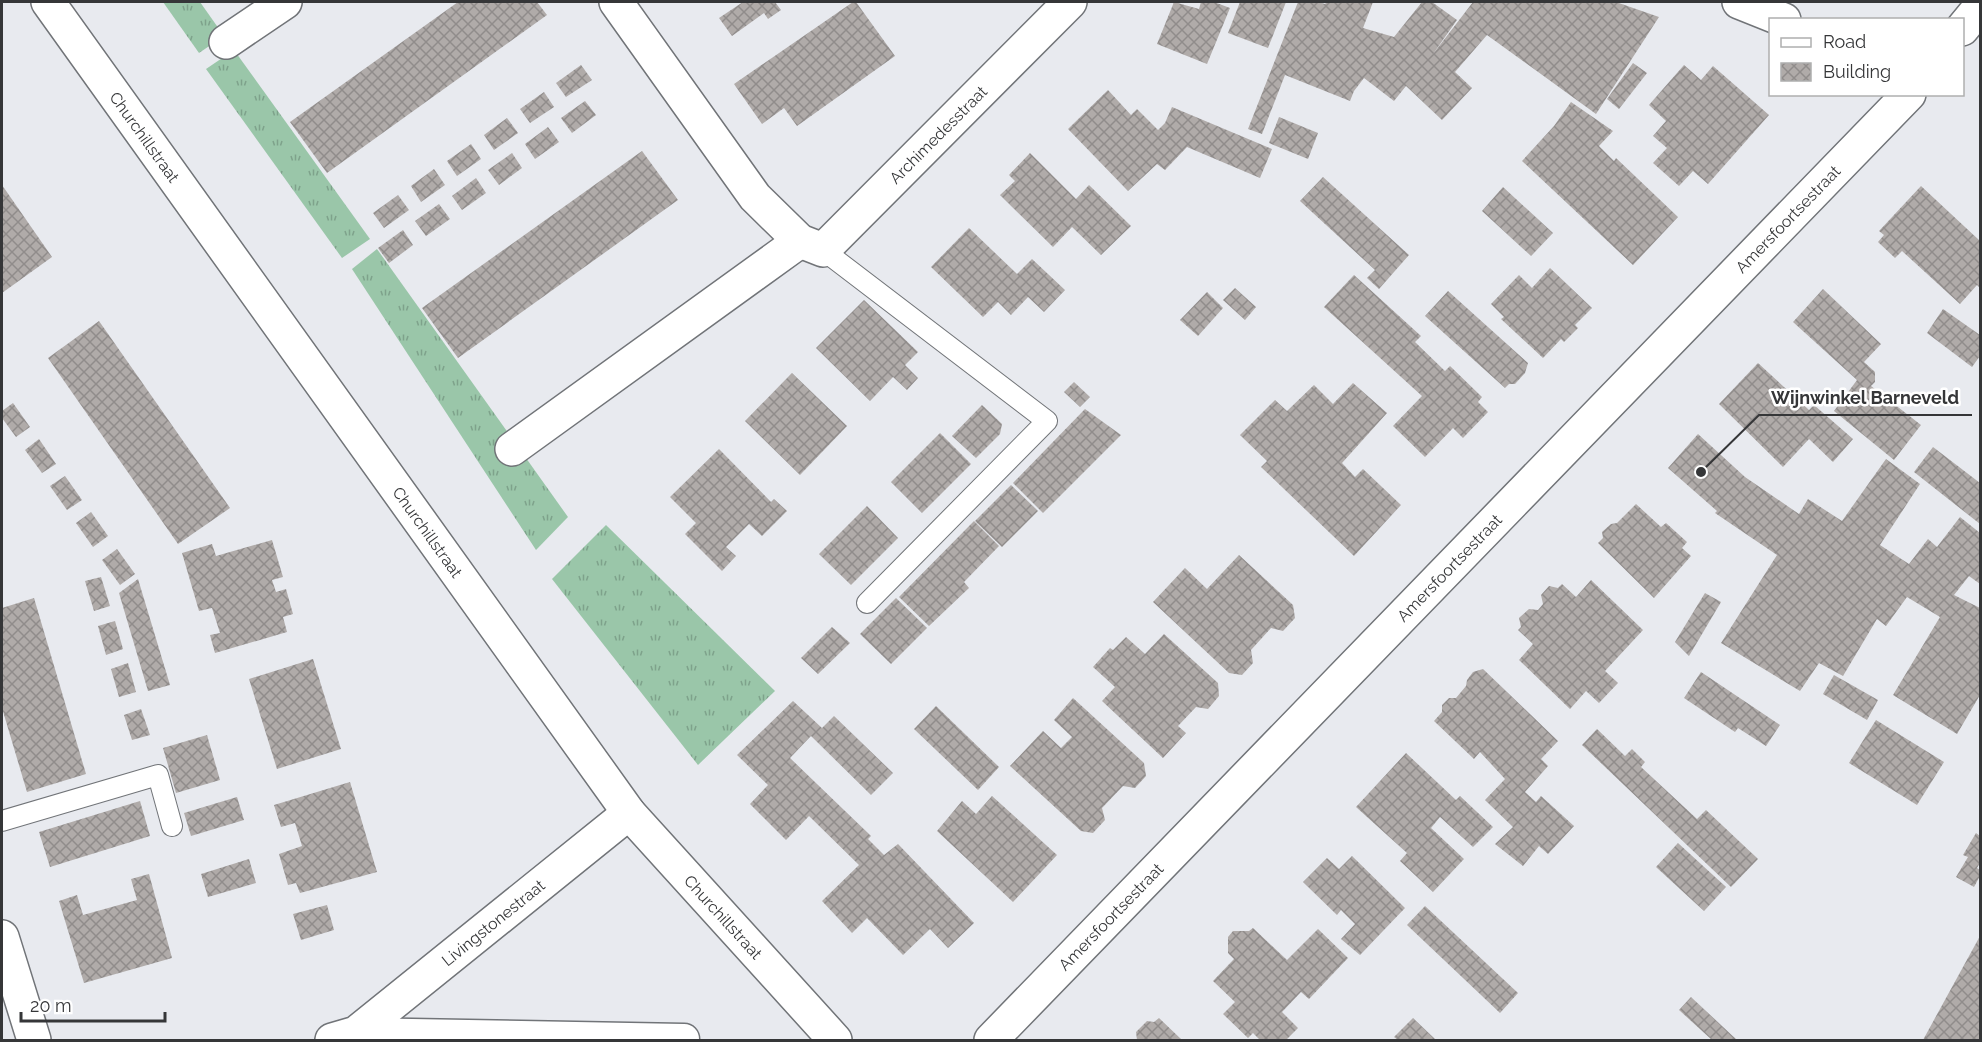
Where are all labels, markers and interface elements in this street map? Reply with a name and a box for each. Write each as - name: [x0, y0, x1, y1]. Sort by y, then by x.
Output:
- legend: [1769, 18, 1964, 96]
- text: Road: [1823, 31, 1866, 52]
- text: Building: [1823, 61, 1891, 82]
- street label: Archimedesstraat: [885, 81, 991, 188]
- street label: Churchillstraat: [106, 88, 184, 186]
- street label: Amersfoortsestraat: [1731, 161, 1844, 277]
- callout: Wijnwinkel Barneveld: [1759, 379, 1972, 415]
- text: Wijnwinkel Barneveld: [1771, 387, 1959, 408]
- street label: Churchillstraat: [389, 483, 467, 582]
- street label: Amersfoortsestraat: [1393, 510, 1506, 625]
- street label: Amersfoortsestraat: [1055, 859, 1167, 974]
- street label: Churchillstraat: [680, 871, 767, 963]
- street label: Livingstonestraat: [438, 875, 549, 970]
- scale bar: [21, 985, 165, 1023]
- text: 20 m: [30, 995, 72, 1016]

